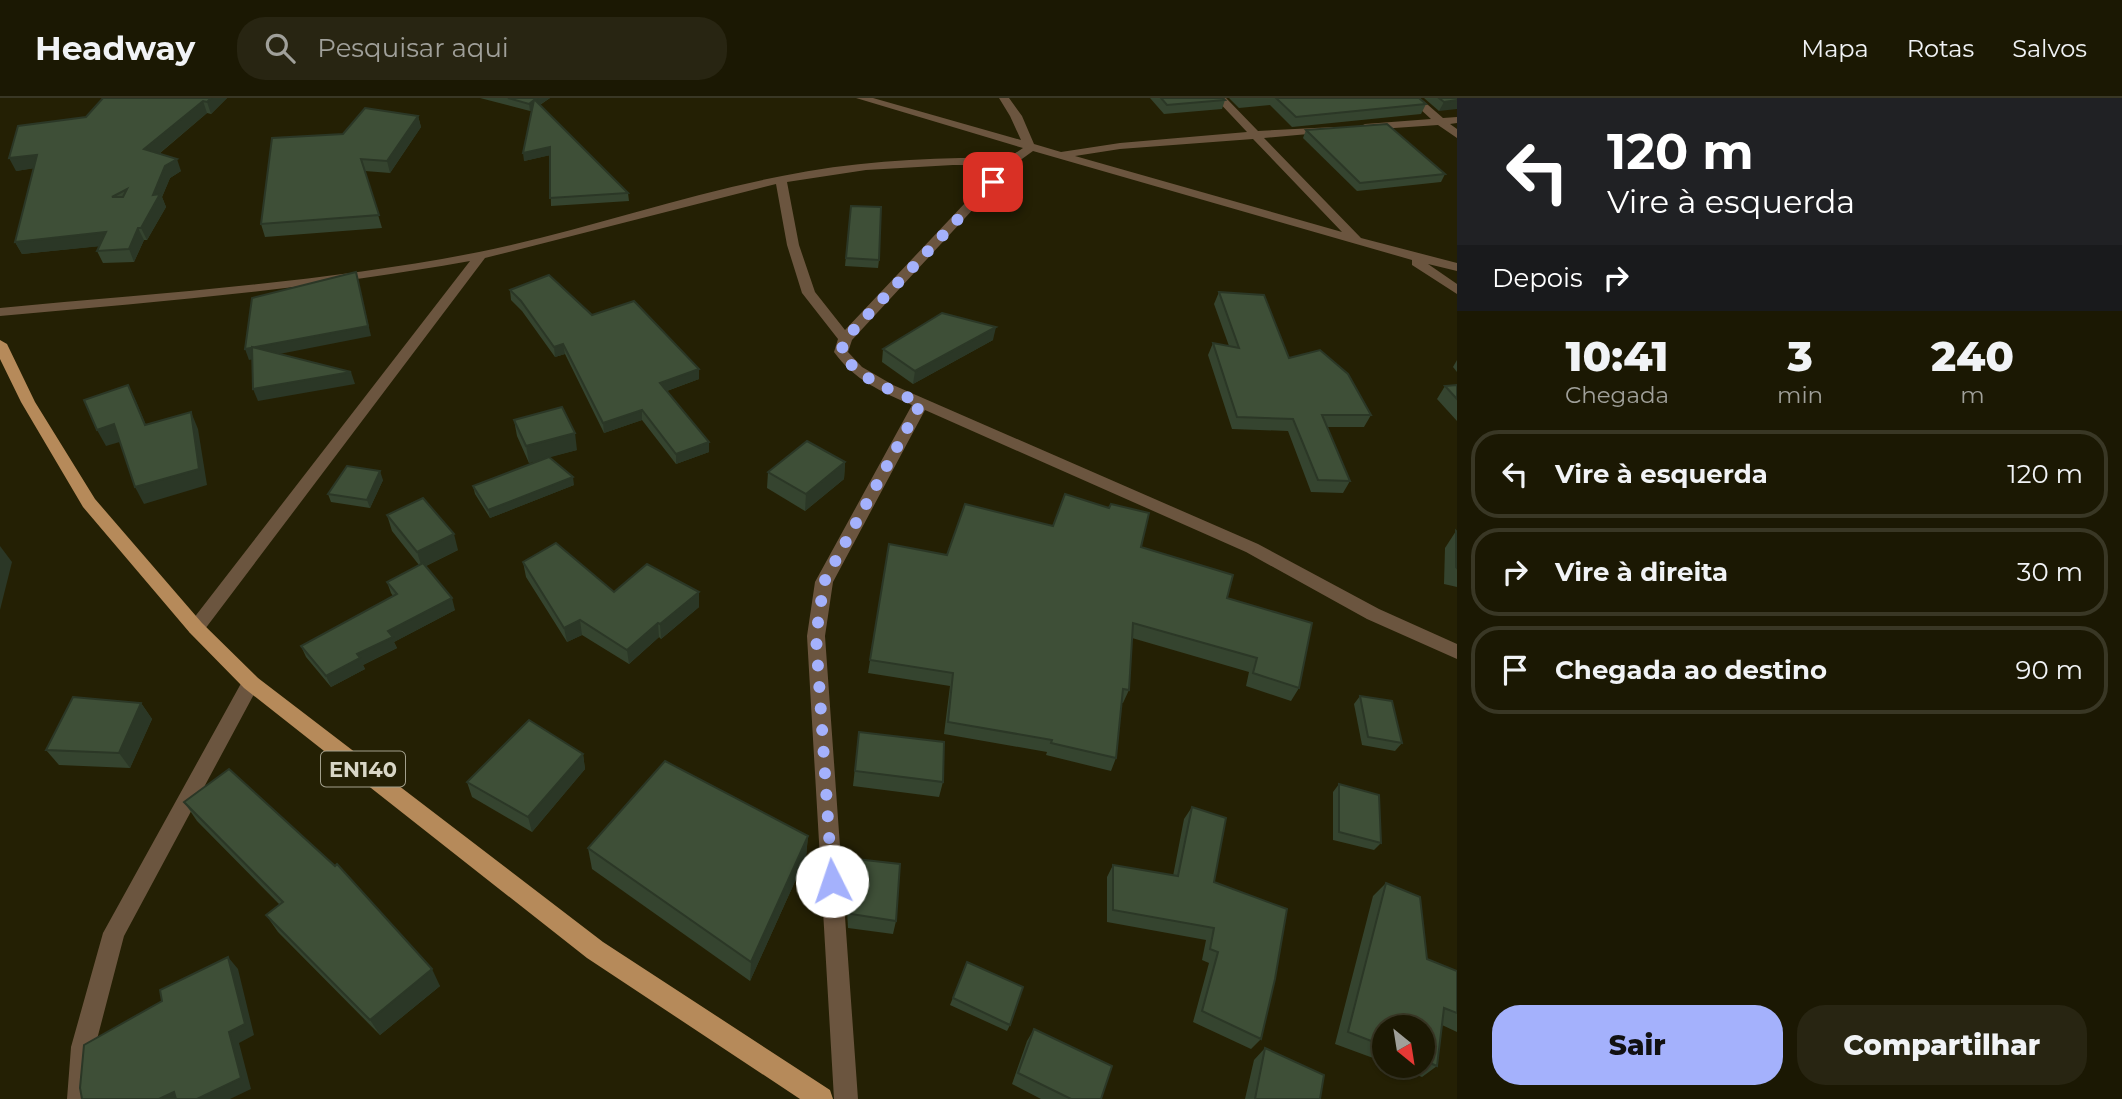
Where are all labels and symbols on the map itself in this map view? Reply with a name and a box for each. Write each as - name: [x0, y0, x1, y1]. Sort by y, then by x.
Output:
- pin: [963, 152, 1023, 212]
- road number: EN140: [321, 752, 405, 786]
- position arrow: [795, 844, 869, 918]
- north arrow: [1372, 1015, 1435, 1078]

